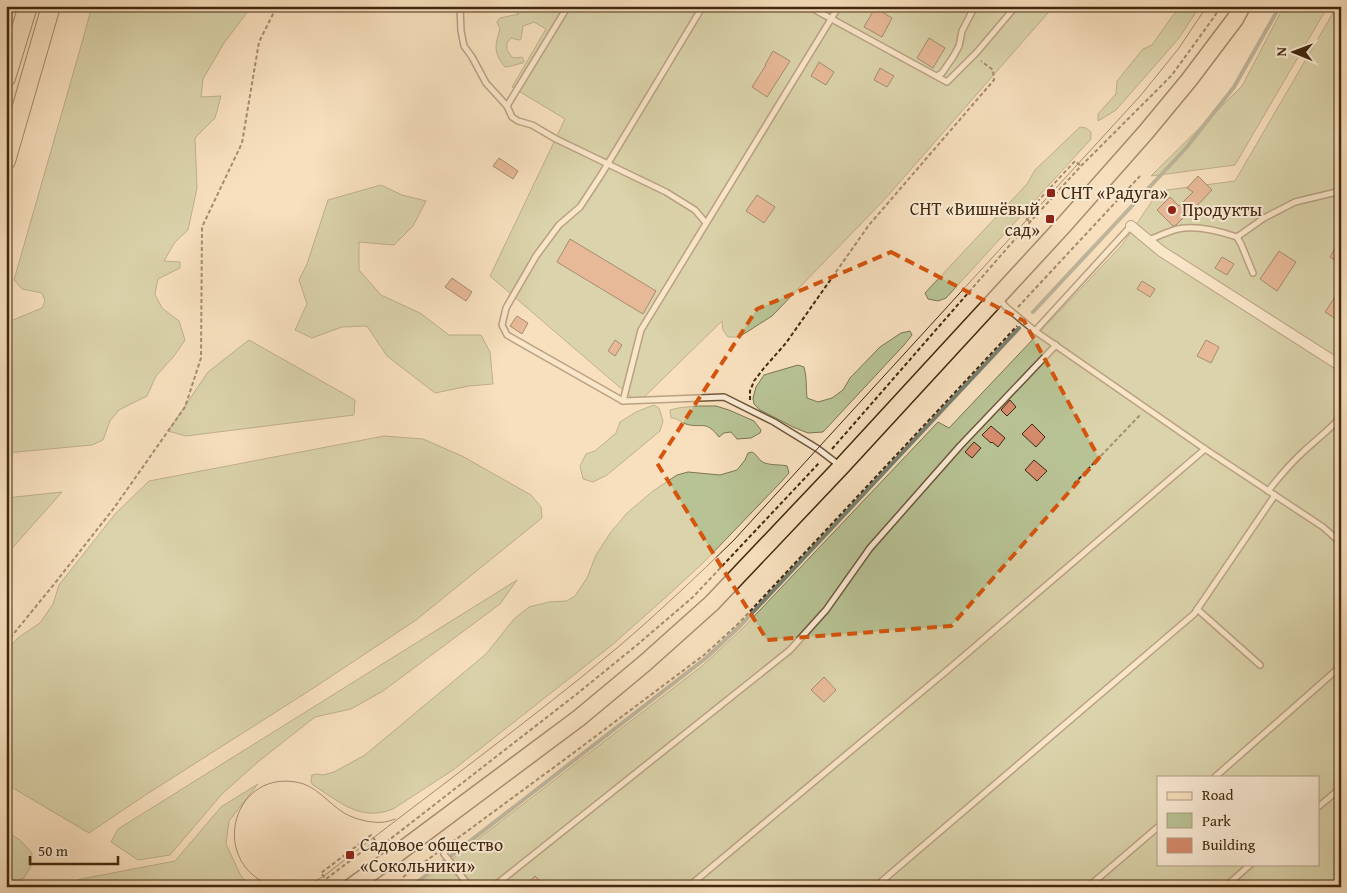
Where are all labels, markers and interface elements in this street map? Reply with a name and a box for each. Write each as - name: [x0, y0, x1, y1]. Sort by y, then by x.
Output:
- north arrow: [1270, 28, 1320, 78]
- text: N: [1271, 46, 1291, 57]
- place label: СНТ «Радуга»: [1061, 179, 1168, 206]
- marker: СНТ «Радуга»: [1045, 187, 1057, 199]
- place label: СНТ «Вишнёвый сад»: [910, 195, 1040, 243]
- place label: Продукты: [1182, 196, 1263, 223]
- marker: Продукты: [1166, 204, 1178, 216]
- marker: СНТ «Вишнёвый сад»: [1044, 213, 1056, 225]
- legend: [1157, 776, 1320, 866]
- text: Road: [1202, 784, 1233, 805]
- text: Park: [1202, 810, 1231, 831]
- place label: Садовое общество «Сокольники»: [360, 831, 503, 879]
- scale bar: [30, 833, 118, 865]
- text: Building: [1202, 834, 1256, 855]
- text: 50 m: [38, 840, 69, 861]
- marker: Садовое общество «Сокольники»: [344, 849, 356, 861]

